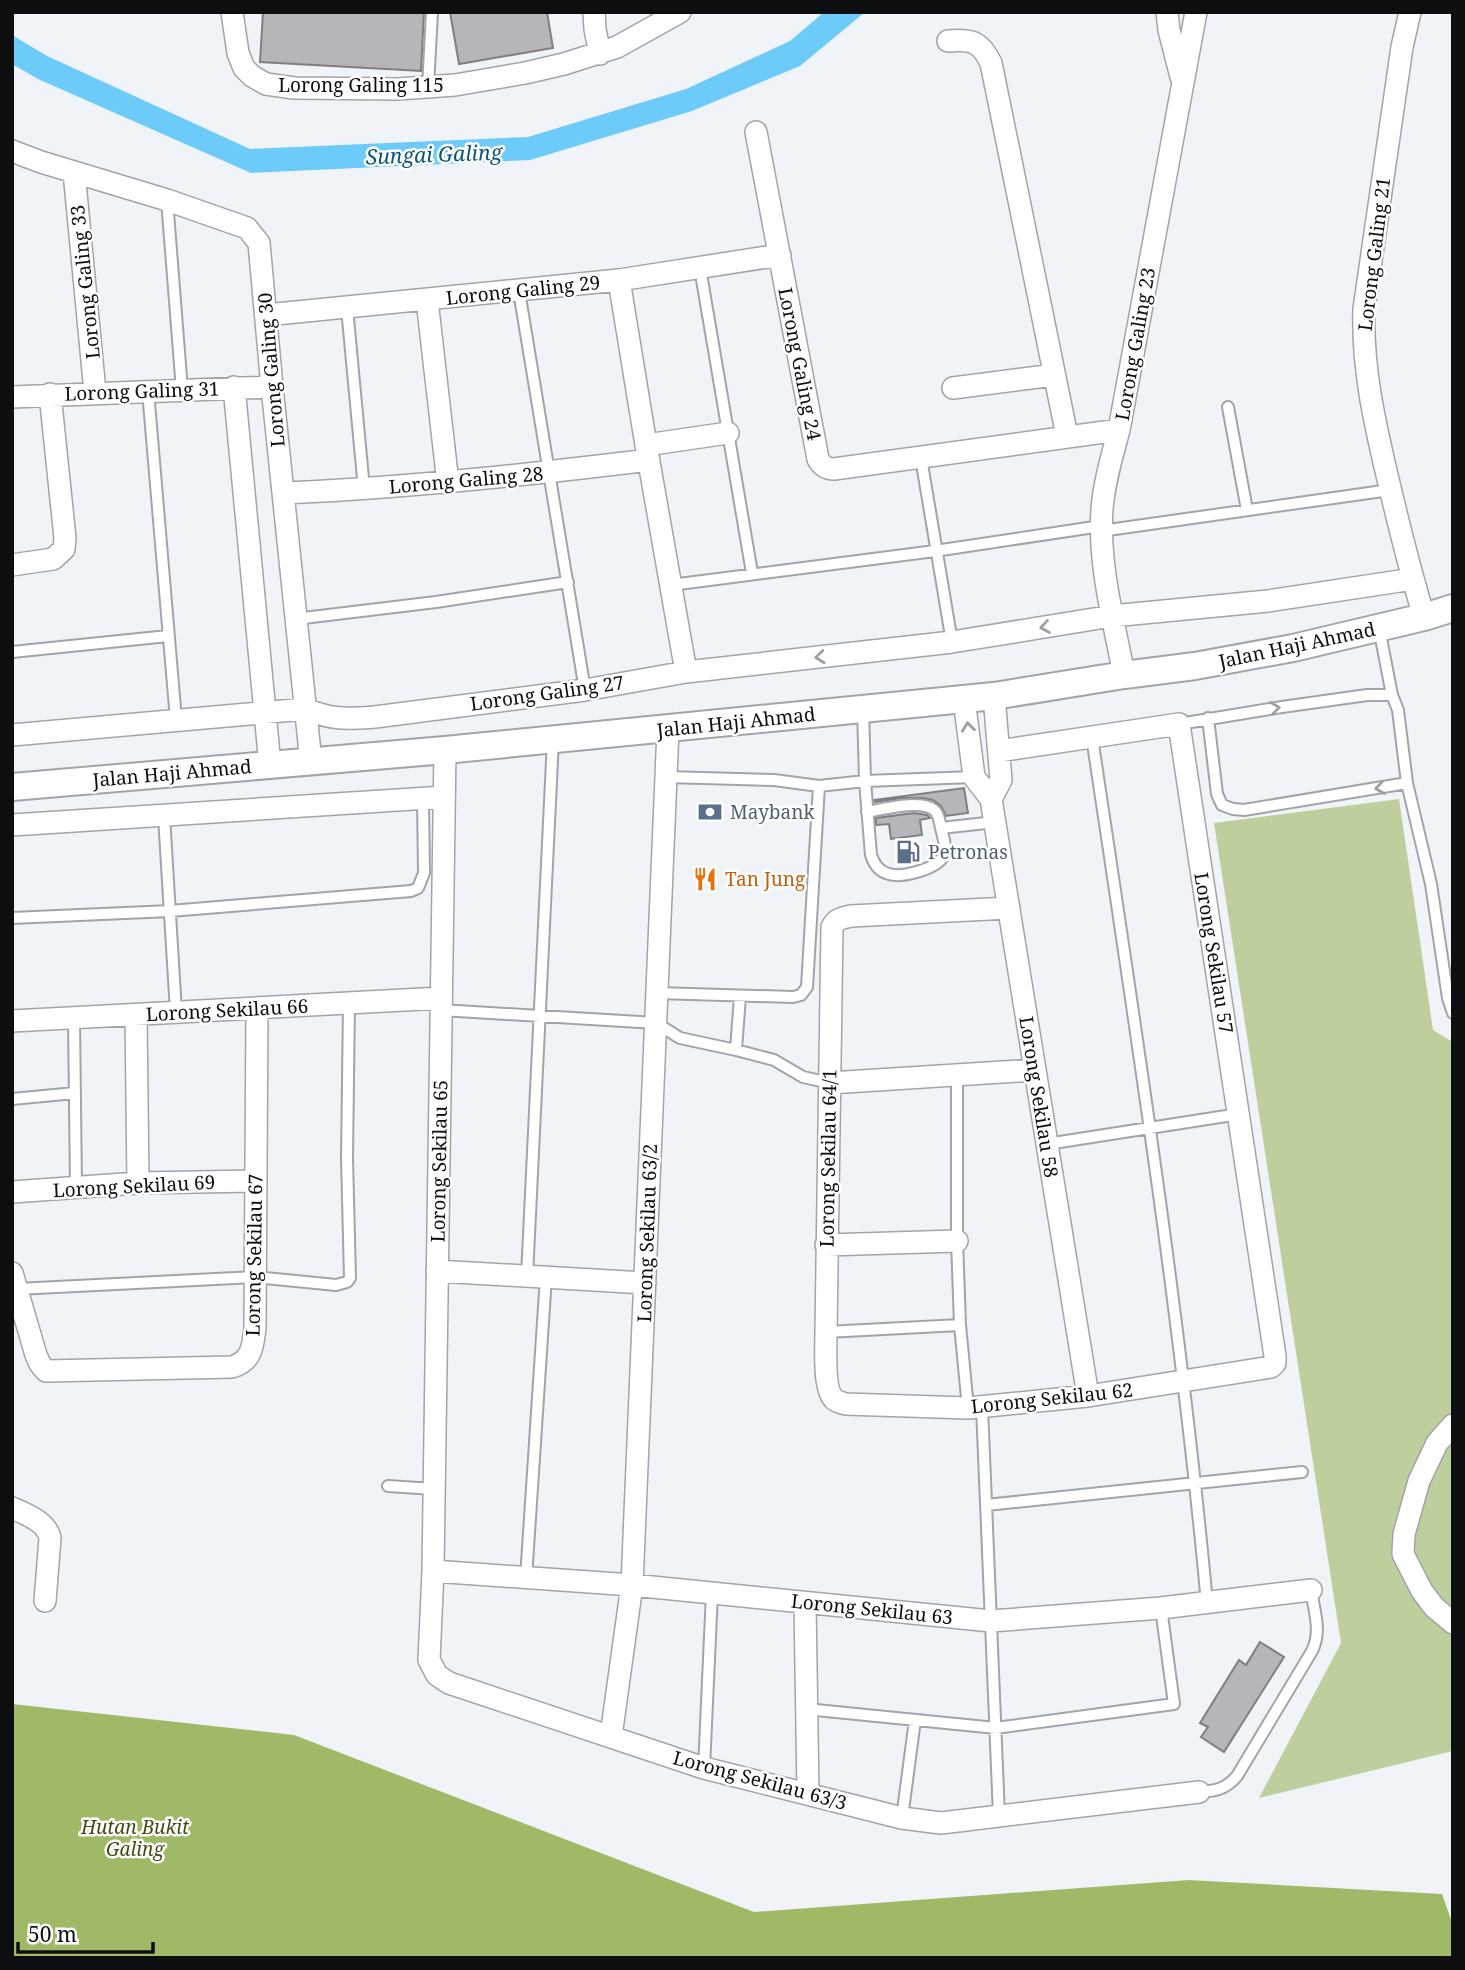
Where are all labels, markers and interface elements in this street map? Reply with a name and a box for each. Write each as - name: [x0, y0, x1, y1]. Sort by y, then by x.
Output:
- street label: Lorong Galing 115: [278, 72, 444, 98]
- water label: Sungai Galing: [365, 138, 504, 170]
- street label: Lorong Galing 21: [1352, 175, 1396, 333]
- street label: Lorong Galing 33: [64, 204, 106, 360]
- street label: Lorong Galing 23: [1109, 265, 1161, 423]
- street label: Lorong Galing 29: [445, 269, 601, 311]
- street label: Lorong Galing 24: [772, 285, 828, 443]
- street label: Lorong Galing 30: [251, 292, 291, 448]
- street label: Lorong Galing 31: [64, 375, 220, 407]
- street label: Lorong Galing 28: [388, 460, 544, 500]
- street label: Jalan Haji Ahmad: [1215, 616, 1378, 675]
- one-way arrow: [1039, 619, 1051, 634]
- one-way arrow: [814, 650, 825, 665]
- street label: Lorong Galing 27: [468, 669, 626, 717]
- one-way arrow: [1269, 700, 1281, 715]
- street label: Jalan Haji Ahmad: [654, 701, 817, 743]
- one-way arrow: [961, 721, 976, 733]
- street label: Jalan Haji Ahmad: [90, 753, 253, 793]
- one-way arrow: [1374, 780, 1385, 795]
- bank icon: Maybank: [696, 798, 724, 826]
- place label: Maybank: [730, 799, 815, 825]
- fuel station icon: Petronas: [894, 838, 922, 866]
- place label: Petronas: [928, 839, 1008, 865]
- restaurant icon: Tan Jung: [691, 865, 719, 893]
- place label: Tan Jung: [725, 866, 805, 892]
- street label: Lorong Sekilau 57: [1188, 871, 1240, 1035]
- street label: Lorong Sekilau 66: [145, 993, 309, 1027]
- street label: Lorong Sekilau 58: [1013, 1015, 1065, 1179]
- street label: Lorong Sekilau 64/1: [813, 1068, 843, 1248]
- street label: Lorong Sekilau 65: [425, 1079, 453, 1243]
- street label: Lorong Sekilau 63/2: [631, 1143, 663, 1323]
- street label: Lorong Sekilau 69: [52, 1169, 216, 1203]
- street label: Lorong Sekilau 67: [240, 1173, 268, 1337]
- street label: Lorong Sekilau 62: [970, 1377, 1134, 1419]
- street label: Lorong Sekilau 63: [790, 1588, 954, 1630]
- street label: Lorong Sekilau 63/3: [670, 1744, 850, 1816]
- park label: Hutan Bukit Galing: [80, 1814, 190, 1862]
- scale bar: [18, 1910, 152, 1954]
- text: 50 m: [28, 1920, 77, 1948]

